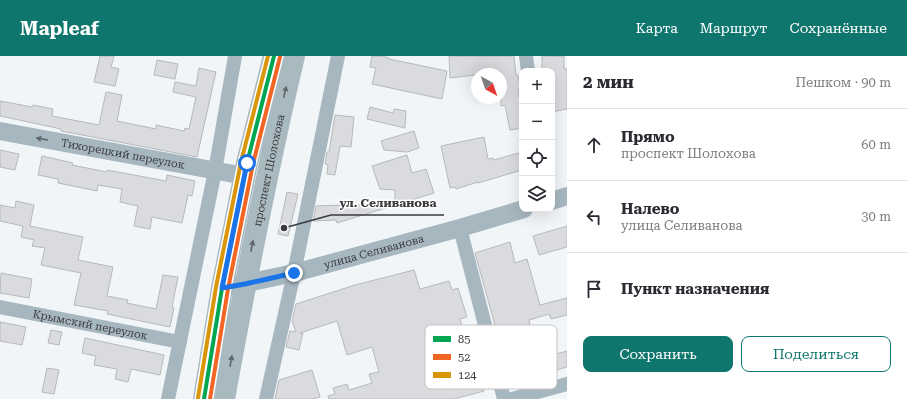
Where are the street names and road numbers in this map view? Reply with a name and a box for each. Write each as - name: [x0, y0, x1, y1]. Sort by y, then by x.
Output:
- street label: проспект Шолохова: [251, 113, 287, 228]
- street label: Тихорецкий переулок: [60, 136, 186, 172]
- street label: улица Селиванова: [322, 232, 425, 272]
- street label: Крымский переулок: [32, 308, 149, 343]

